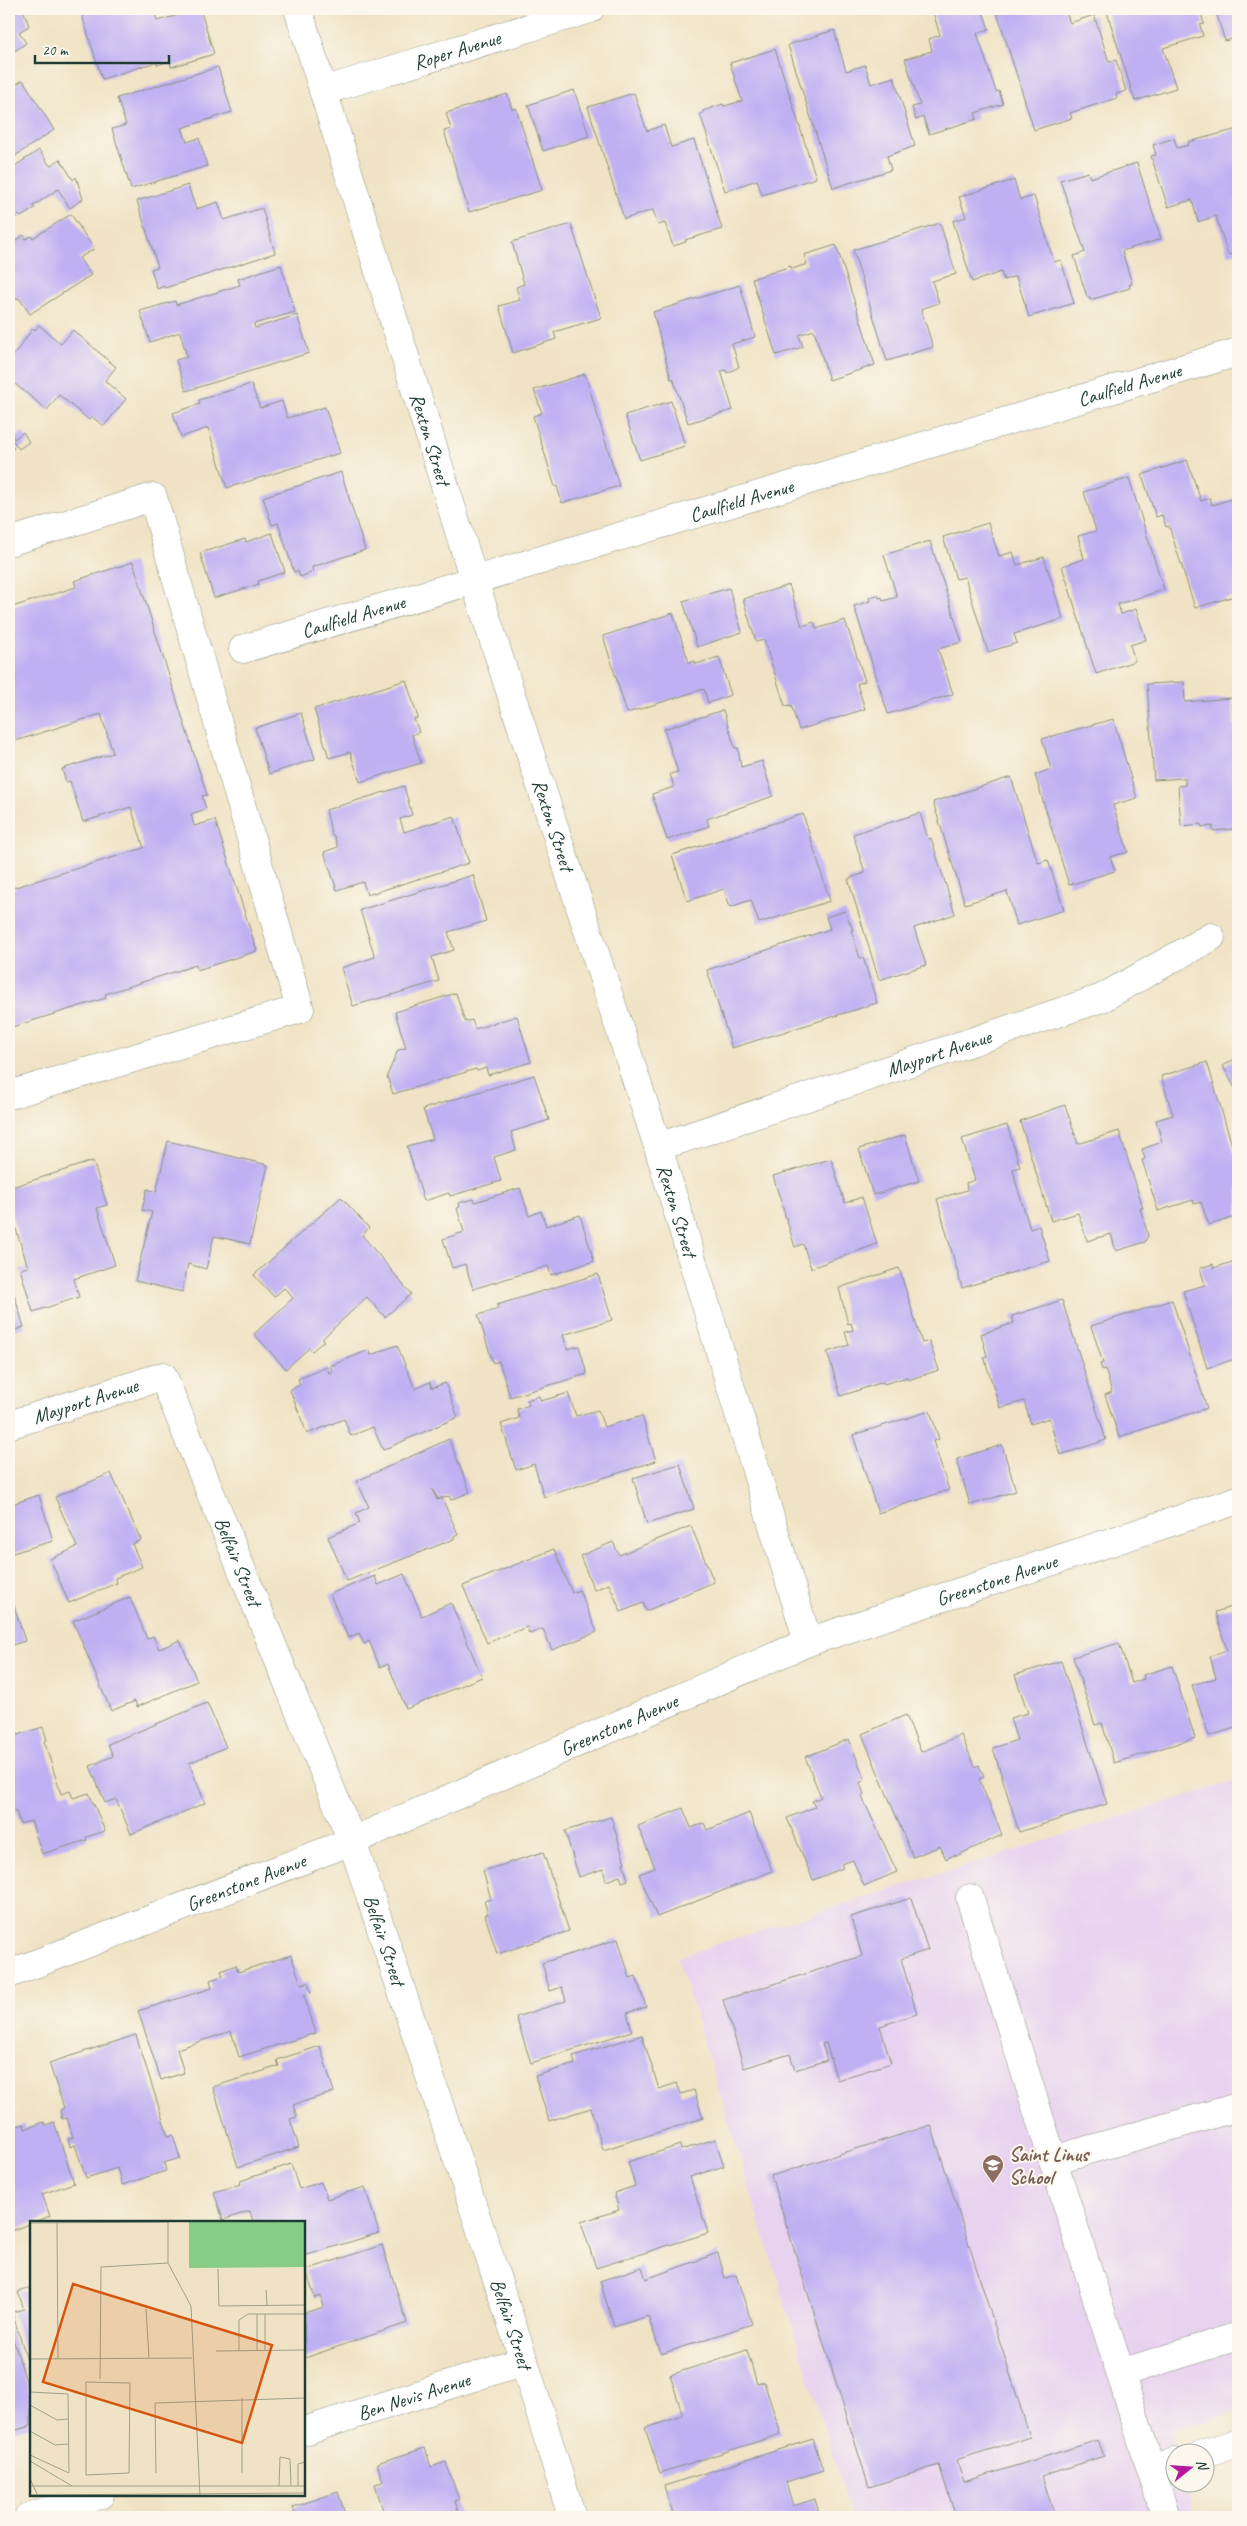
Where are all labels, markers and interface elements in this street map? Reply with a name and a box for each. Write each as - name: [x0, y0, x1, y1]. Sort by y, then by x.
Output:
- street label: Roper Avenue: [410, 25, 505, 75]
- scale bar: [35, 32, 169, 64]
- text: 20 m: [42, 41, 69, 60]
- street label: Caulfield Avenue: [1075, 357, 1186, 412]
- street label: Rexton Street: [404, 390, 457, 491]
- street label: Caulfield Avenue: [687, 473, 798, 528]
- street label: Caulfield Avenue: [299, 589, 410, 644]
- street label: Rexton Street: [526, 776, 581, 877]
- street label: Mayport Avenue: [883, 1024, 996, 1082]
- street label: Rexton Street: [651, 1162, 703, 1263]
- street label: Mayport Avenue: [30, 1372, 143, 1430]
- street label: Belfair Street: [209, 1514, 268, 1613]
- street label: Greenstone Avenue: [933, 1548, 1062, 1612]
- street label: Greenstone Avenue: [556, 1688, 683, 1762]
- street label: Greenstone Avenue: [183, 1848, 311, 1917]
- street label: Belfair Street: [358, 1892, 412, 1992]
- place label: Saint Linus School: [1009, 2142, 1090, 2190]
- school or university icon: Saint Linus School: [981, 2153, 1005, 2184]
- inset map: [30, 2221, 305, 2496]
- street label: Belfair Street: [485, 2275, 539, 2375]
- street label: Ben Nevis Avenue: [354, 2367, 475, 2426]
- north arrow: [1164, 2444, 1214, 2494]
- text: N: [1193, 2458, 1212, 2473]

